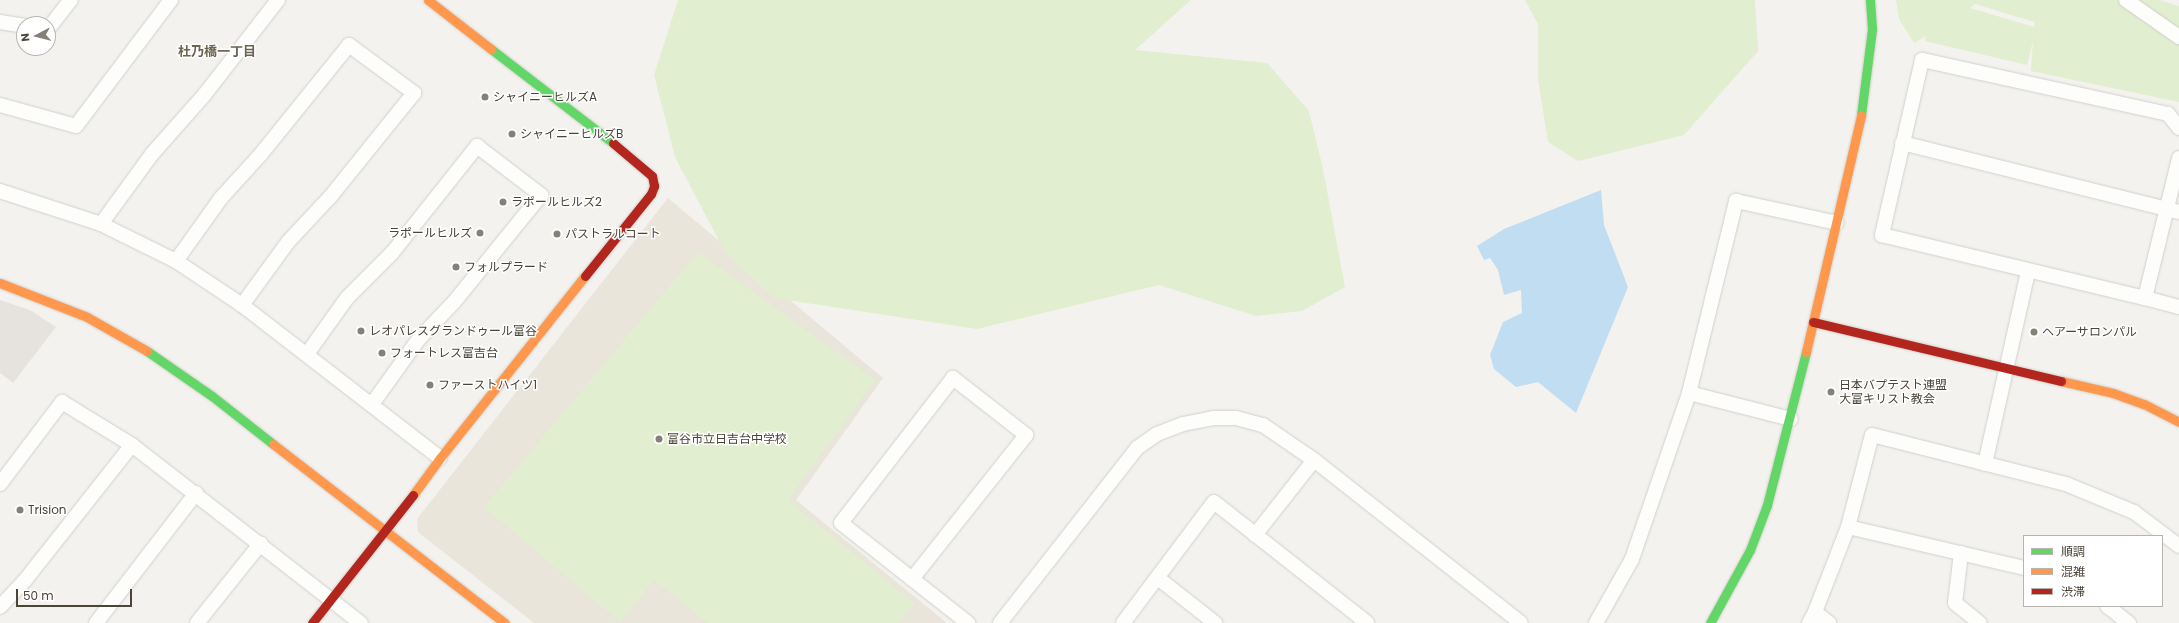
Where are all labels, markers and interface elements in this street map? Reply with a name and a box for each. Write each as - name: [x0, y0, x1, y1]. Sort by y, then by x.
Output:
- north arrow: [16, 16, 56, 56]
- text: N: [17, 32, 34, 42]
- district label: 杜乃橋一丁目: [178, 44, 256, 60]
- place label: シャイニーヒルズA: [493, 90, 597, 104]
- marker: シャイニーヒルズA: [480, 92, 490, 102]
- place label: シャイニーヒルズB: [520, 127, 623, 141]
- marker: シャイニーヒルズB: [507, 129, 517, 139]
- place label: ラポールヒルズ2: [511, 195, 602, 209]
- marker: ラポールヒルズ2: [498, 197, 508, 207]
- place label: ラポールヒルズ: [388, 226, 472, 240]
- place label: パストラルコート: [565, 227, 661, 241]
- marker: ラポールヒルズ: [475, 228, 485, 238]
- marker: パストラルコート: [552, 229, 562, 239]
- place label: フォルプラード: [464, 260, 548, 274]
- marker: フォルプラード: [451, 262, 461, 272]
- place label: レオパレスグランドゥール富谷: [369, 324, 537, 338]
- place label: ヘアーサロンパル: [2042, 325, 2137, 339]
- marker: レオパレスグランドゥール富谷: [356, 326, 366, 336]
- marker: ヘアーサロンパル: [2029, 327, 2039, 337]
- place label: フォートレス富吉台: [390, 346, 498, 360]
- marker: フォートレス富吉台: [377, 348, 387, 358]
- place label: ファーストハイツ1: [438, 378, 538, 392]
- place label: 日本バプテスト連盟 大富キリスト教会: [1839, 378, 1947, 406]
- marker: ファーストハイツ1: [425, 380, 435, 390]
- marker: 日本バプテスト連盟 大富キリスト教会: [1826, 387, 1836, 397]
- place label: 富谷市立日吉台中学校: [667, 432, 787, 446]
- marker: 富谷市立日吉台中学校: [654, 434, 664, 444]
- place label: Trision: [28, 503, 66, 517]
- marker: Trision: [15, 505, 25, 515]
- legend: [2023, 535, 2163, 607]
- text: 順調: [2061, 543, 2085, 560]
- text: 混雑: [2061, 563, 2085, 580]
- scale bar: [18, 581, 134, 607]
- text: 渋滞: [2061, 583, 2085, 600]
- text: 50 m: [23, 587, 54, 604]

